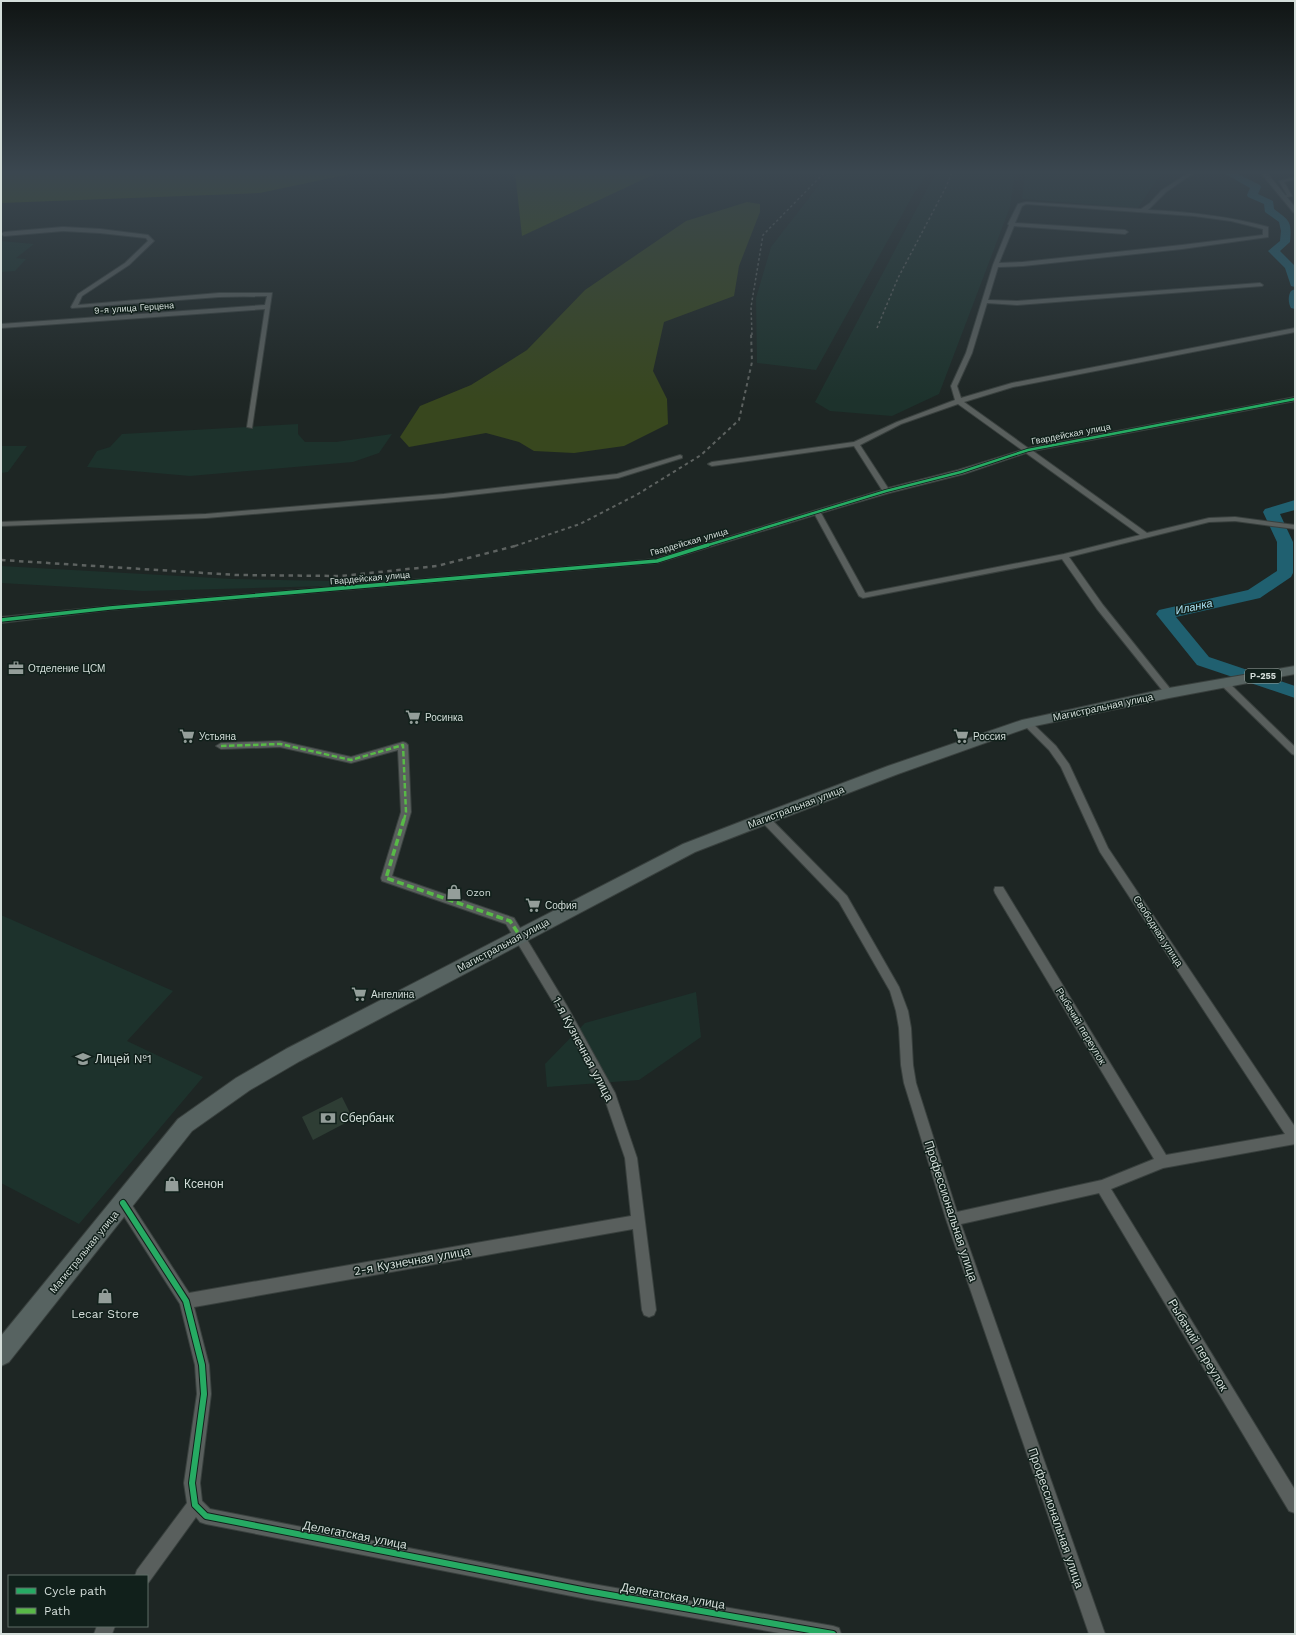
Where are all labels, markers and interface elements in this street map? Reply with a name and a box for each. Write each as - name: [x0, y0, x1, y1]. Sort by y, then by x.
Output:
- street label: 9-я улица Герцена: [94, 300, 174, 316]
- street label: Гвардейская улица: [1031, 421, 1111, 447]
- street label: Гвардейская улица: [649, 526, 729, 558]
- street label: Гвардейская улица: [329, 570, 411, 586]
- water label: Иланка: [1174, 597, 1214, 617]
- office icon: Отделение ЦСМ: [7, 659, 25, 677]
- place label: Отделение ЦСМ: [28, 663, 105, 674]
- road number: Р-255: [1245, 669, 1281, 683]
- street label: Магистральная улица: [1052, 691, 1155, 723]
- supermarket icon: Росинка: [404, 708, 422, 726]
- place label: Росинка: [425, 712, 463, 723]
- supermarket icon: Устьяна: [178, 727, 196, 745]
- supermarket icon: Россия: [952, 727, 970, 745]
- place label: Устьяна: [199, 731, 236, 742]
- place label: Россия: [973, 731, 1006, 742]
- street label: Магистральная улица: [746, 783, 846, 830]
- shop icon: Ozon: [445, 883, 463, 901]
- place label: Ozon: [466, 887, 491, 898]
- street label: Свободная улица: [1131, 893, 1185, 969]
- supermarket icon: София: [524, 896, 542, 914]
- place label: София: [545, 900, 577, 911]
- street label: Магистральная улица: [455, 916, 551, 974]
- supermarket icon: Ангелина: [350, 985, 368, 1003]
- street label: Рыбачий переулок: [1054, 986, 1108, 1067]
- place label: Ангелина: [371, 989, 415, 1000]
- street label: 1-я Кузнечная улица: [550, 995, 617, 1104]
- school or university icon: Лицей №1: [74, 1050, 92, 1068]
- place label: Лицей №1: [95, 1052, 152, 1066]
- bank icon: Сбербанк: [319, 1109, 337, 1127]
- place label: Сбербанк: [340, 1111, 395, 1125]
- street label: Профессиональная улица: [922, 1139, 981, 1284]
- shop icon: Ксенон: [163, 1175, 181, 1193]
- place label: Ксенон: [184, 1177, 224, 1191]
- street label: Магистральная улица: [48, 1208, 121, 1295]
- street label: 2-я Кузнечная улица: [353, 1244, 472, 1278]
- shop icon: Lecar Store: [96, 1287, 114, 1305]
- street label: Рыбачий переулок: [1165, 1297, 1231, 1394]
- place label: Lecar Store: [71, 1307, 139, 1321]
- street label: Профессиональная улица: [1025, 1446, 1087, 1590]
- street label: Делегатская улица: [302, 1518, 409, 1552]
- legend: [8, 1575, 148, 1627]
- street label: Делегатская улица: [620, 1580, 727, 1612]
- text: Cycle path: [44, 1584, 106, 1598]
- text: Path: [44, 1604, 70, 1618]

